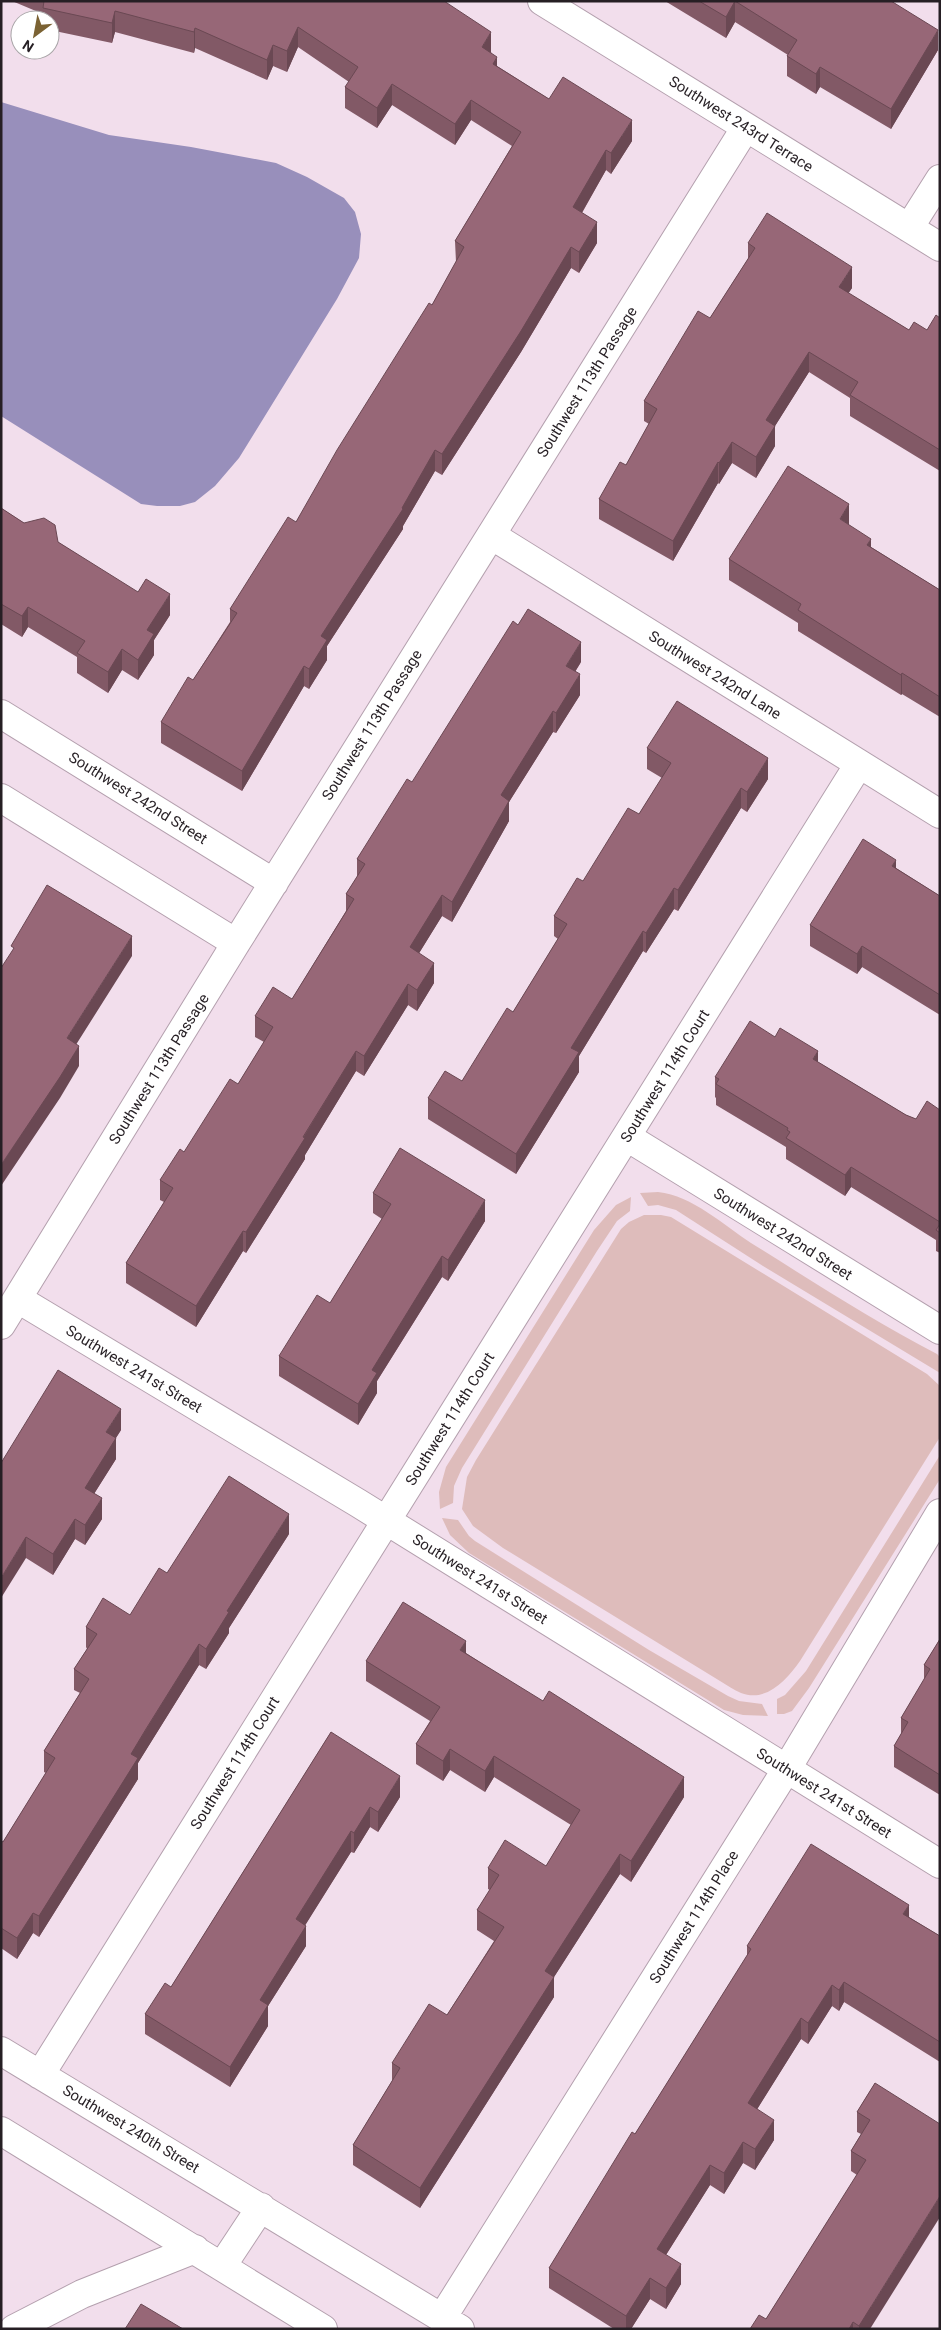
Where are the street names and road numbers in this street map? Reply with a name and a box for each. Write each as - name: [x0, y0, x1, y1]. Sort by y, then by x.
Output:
- street label: Southwest 243rd Terrace: [666, 72, 816, 176]
- street label: Southwest 113th Passage: [533, 303, 641, 461]
- street label: Southwest 242nd Lane: [645, 627, 785, 723]
- street label: Southwest 113th Passage: [318, 646, 426, 804]
- street label: Southwest 242nd Street: [65, 748, 211, 848]
- street label: Southwest 113th Passage: [105, 990, 213, 1148]
- street label: Southwest 114th Court: [617, 1006, 713, 1146]
- street label: Southwest 242nd Street: [710, 1184, 856, 1284]
- street label: Southwest 241st Street: [63, 1321, 205, 1417]
- street label: Southwest 114th Court: [402, 1349, 498, 1489]
- street label: Southwest 241st Street: [409, 1530, 551, 1628]
- street label: Southwest 114th Court: [187, 1693, 283, 1833]
- street label: Southwest 241st Street: [753, 1744, 895, 1842]
- street label: Southwest 114th Place: [646, 1847, 742, 1987]
- street label: Southwest 240th Street: [59, 2081, 203, 2177]

